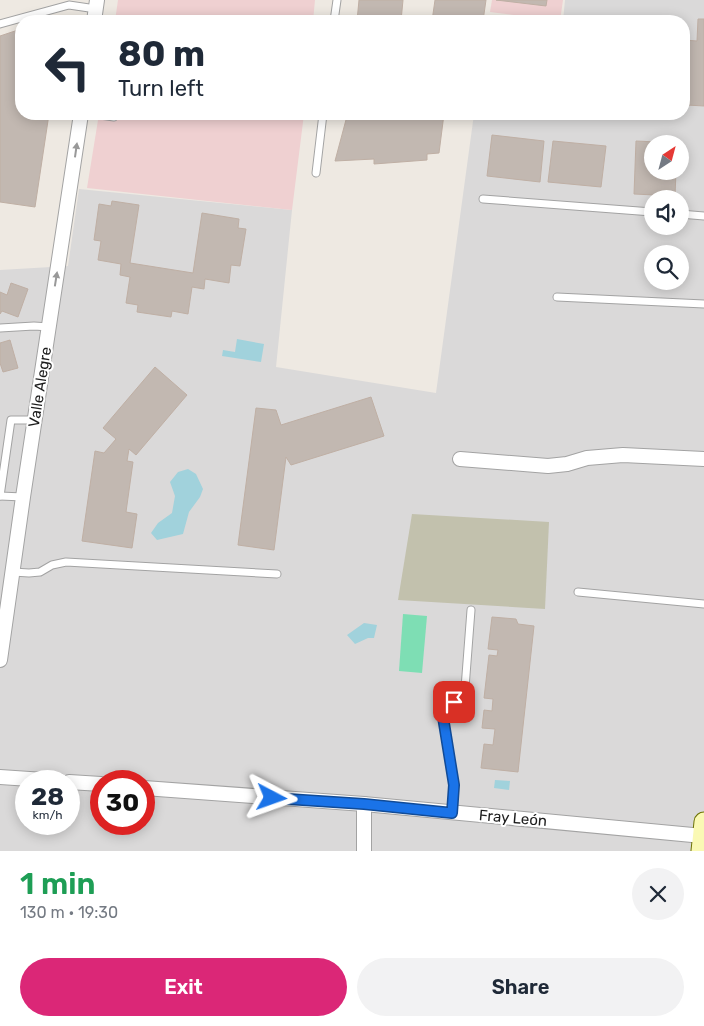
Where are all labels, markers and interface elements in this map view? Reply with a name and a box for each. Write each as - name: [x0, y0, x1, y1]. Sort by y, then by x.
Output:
- text: 80 m: [118, 33, 205, 75]
- icon: left: [35, 35, 100, 100]
- text: Turn left: [118, 75, 204, 102]
- north arrow: [644, 135, 689, 180]
- map controls: [644, 135, 689, 290]
- one-way arrow: [72, 141, 80, 157]
- button: sound: [644, 190, 689, 235]
- button: search: [644, 245, 689, 290]
- one-way arrow: [53, 271, 61, 287]
- street label: Valle Alegre: [25, 345, 55, 429]
- pin: [433, 681, 475, 723]
- icon: arrive: [440, 688, 468, 716]
- speed limit sign: 30: [90, 770, 155, 835]
- position arrow: [245, 771, 297, 823]
- text: 28: [31, 782, 64, 811]
- street label: Fray León: [478, 806, 548, 830]
- text: km/h: [33, 808, 62, 822]
- text: 1 min: [20, 866, 95, 902]
- button: close: [632, 868, 684, 920]
- text: 130 m · 19:30: [20, 903, 118, 922]
- button: Exit: [20, 958, 347, 1016]
- button: Share: [357, 958, 684, 1016]

